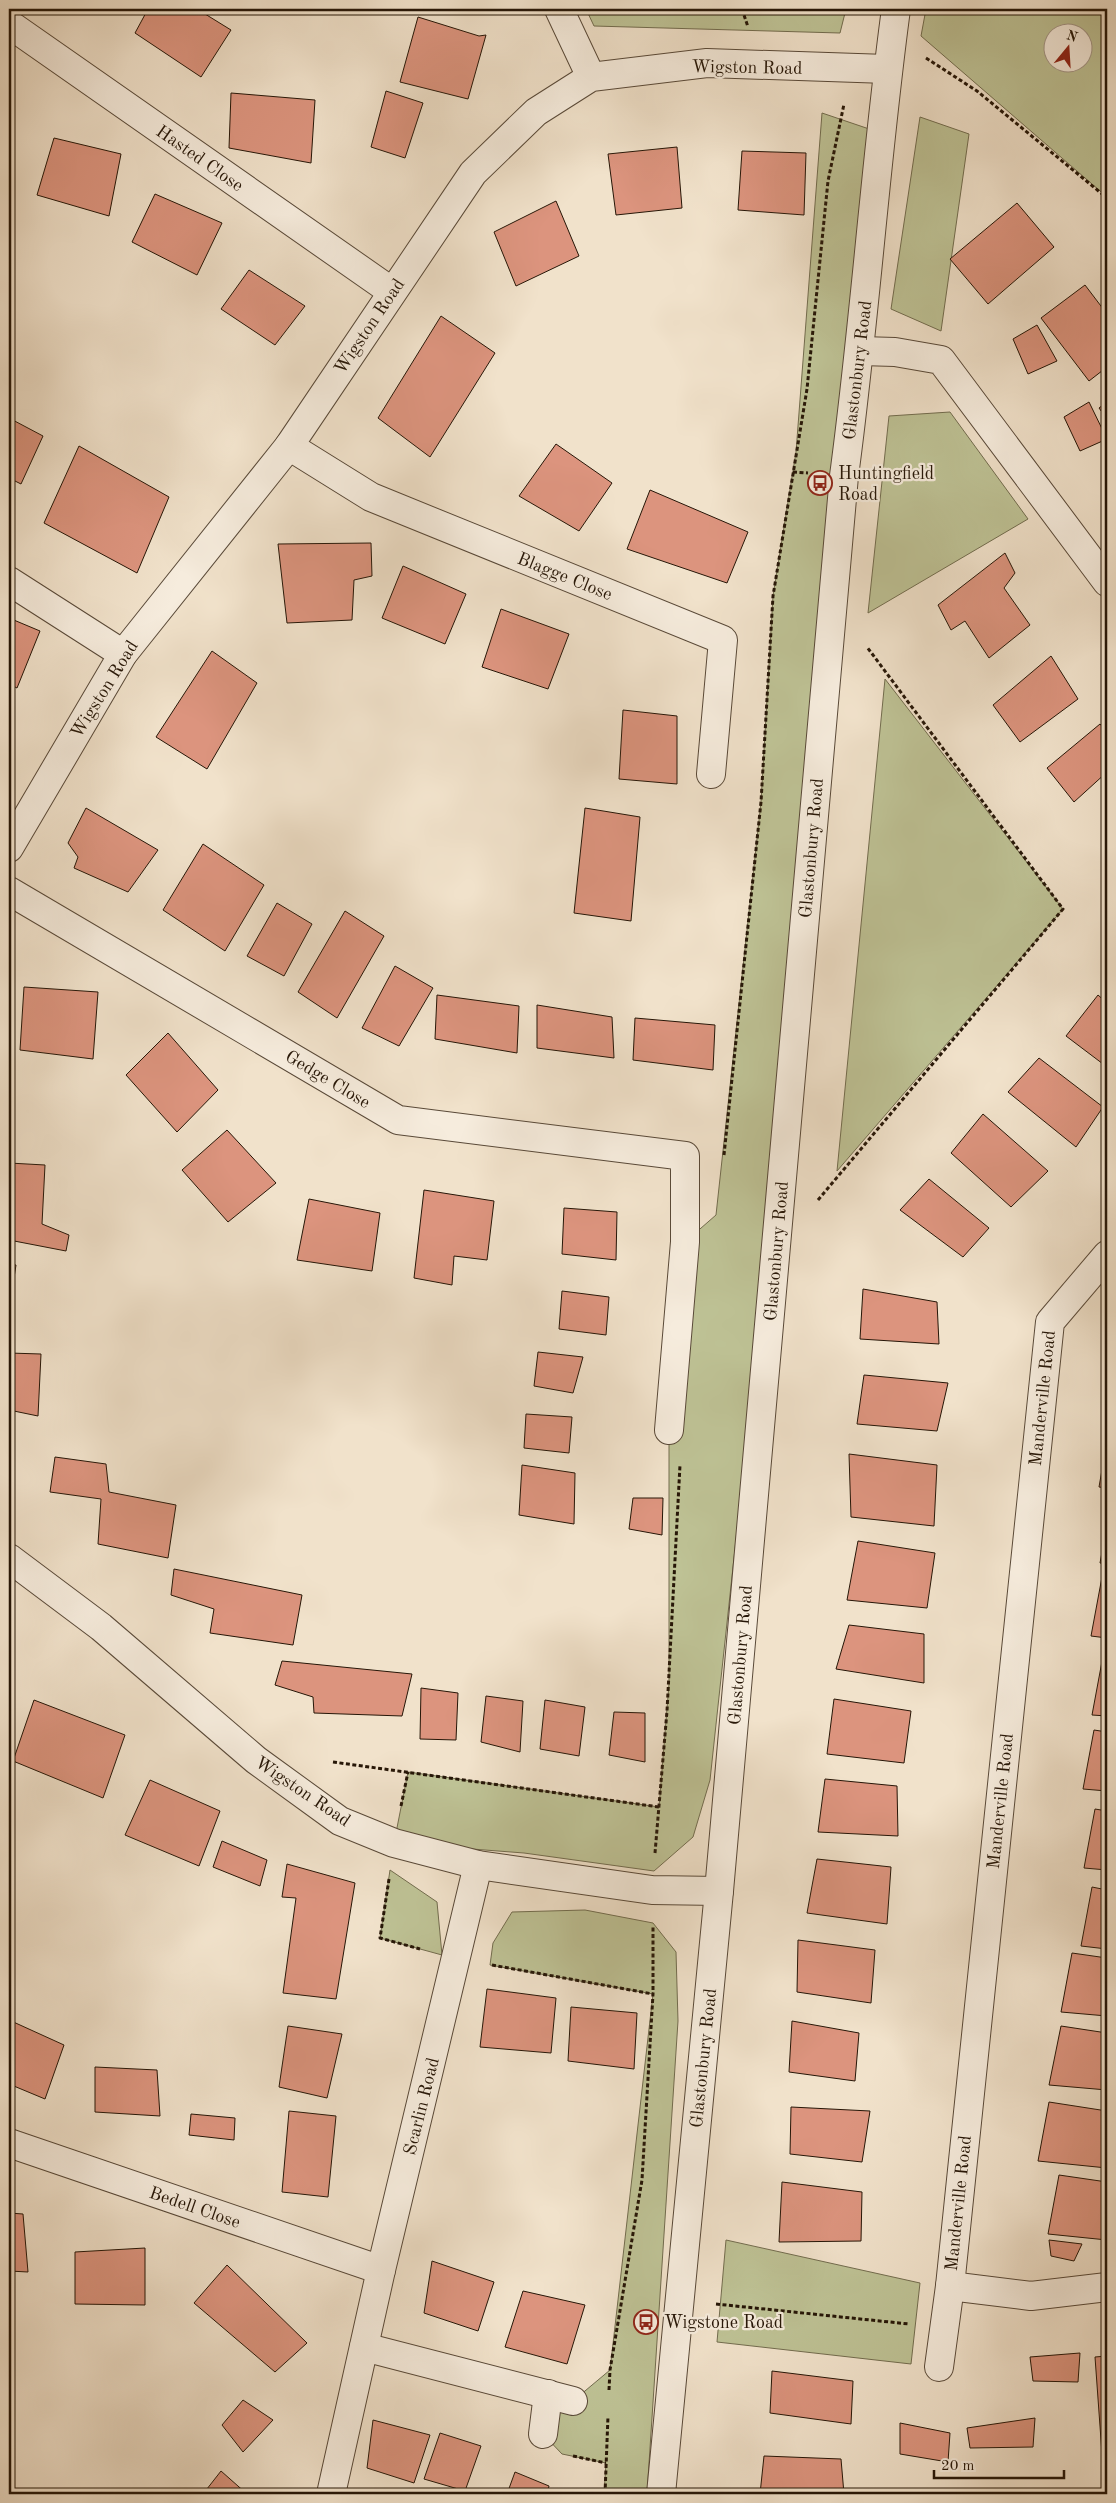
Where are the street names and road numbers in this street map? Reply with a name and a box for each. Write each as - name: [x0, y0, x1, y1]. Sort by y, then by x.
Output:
- street label: Wigston Road: [691, 58, 803, 78]
- street label: Hasted Close: [153, 122, 246, 195]
- street label: Wigston Road: [331, 276, 408, 378]
- street label: Glastonbury Road: [841, 299, 875, 441]
- street label: Blagge Close: [514, 550, 615, 604]
- street label: Wigston Road: [68, 638, 142, 741]
- street label: Glastonbury Road: [797, 777, 827, 919]
- street label: Gedge Close: [282, 1048, 373, 1112]
- street label: Glastonbury Road: [762, 1180, 792, 1322]
- street label: Manderville Road: [1027, 1329, 1059, 1467]
- street label: Glastonbury Road: [726, 1584, 756, 1726]
- street label: Manderville Road: [985, 1732, 1017, 1870]
- street label: Wigston Road: [251, 1753, 353, 1830]
- street label: Glastonbury Road: [688, 1987, 720, 2129]
- street label: Scarlin Road: [401, 2056, 443, 2157]
- street label: Manderville Road: [943, 2134, 975, 2272]
- street label: Bedell Close: [147, 2184, 243, 2232]

